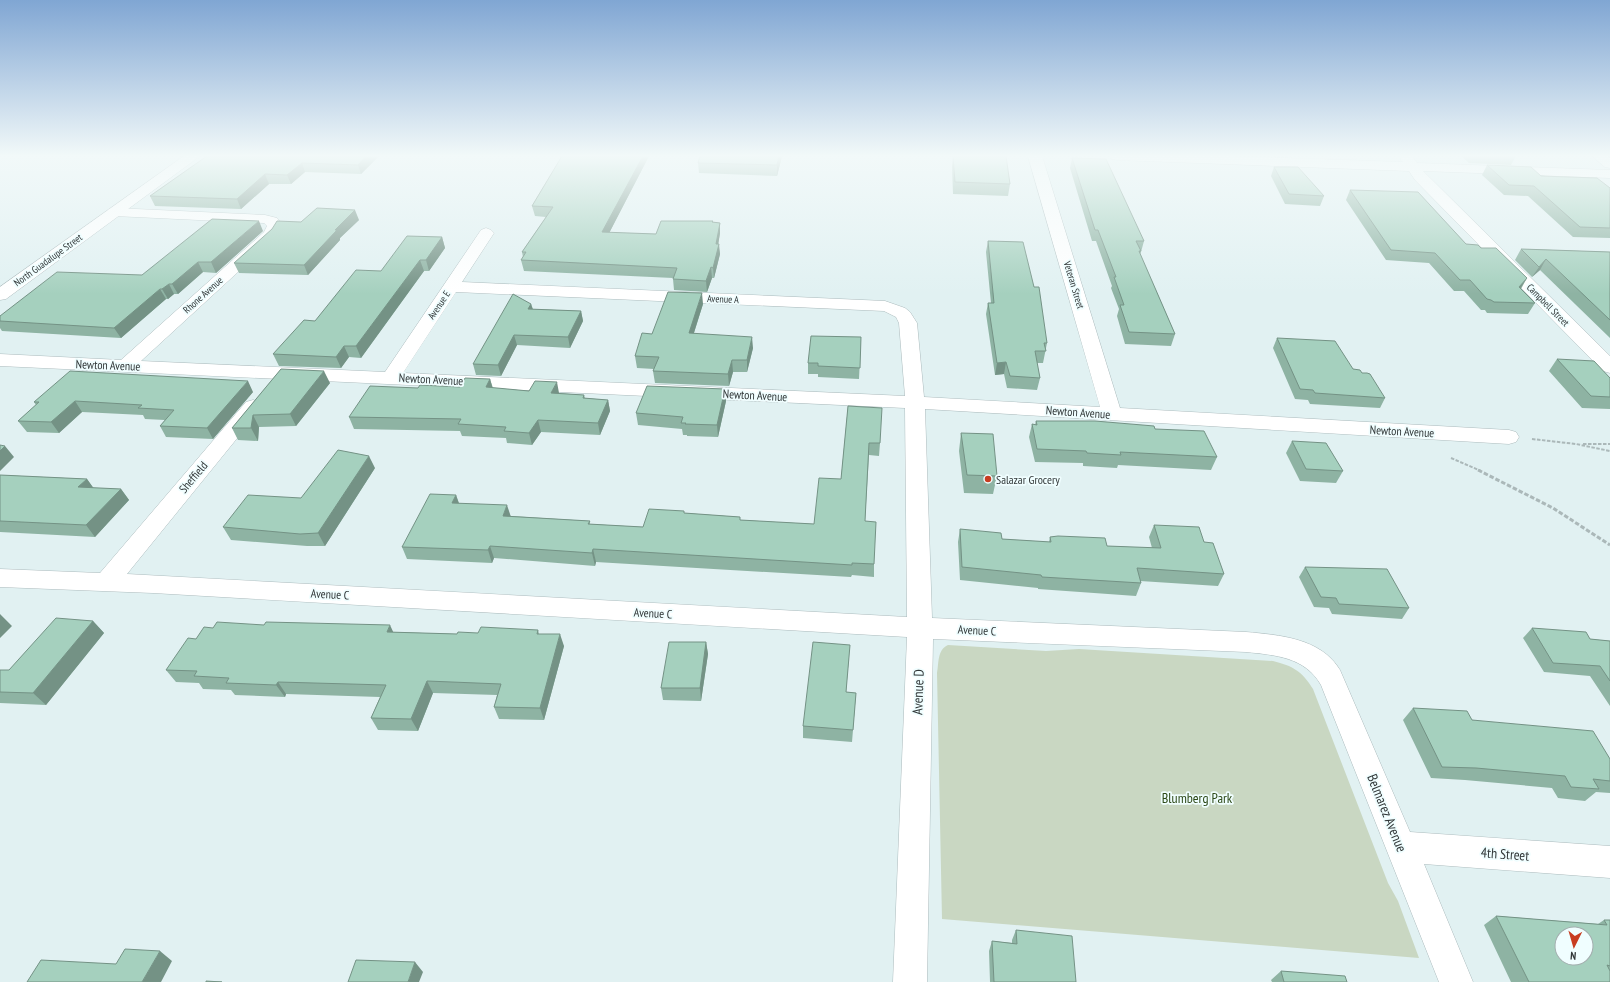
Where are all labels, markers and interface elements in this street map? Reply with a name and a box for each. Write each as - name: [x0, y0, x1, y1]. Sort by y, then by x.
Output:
- street label: North Guadalupe Street: [11, 231, 85, 289]
- street label: Veteran Street: [1060, 259, 1087, 311]
- street label: Rhone Avenue: [180, 274, 226, 316]
- street label: Campbell Street: [1524, 281, 1572, 329]
- street label: Avenue E: [425, 288, 453, 322]
- street label: Avenue A: [707, 292, 739, 306]
- street label: Newton Avenue: [75, 356, 141, 374]
- street label: Newton Avenue: [398, 370, 464, 388]
- street label: Newton Avenue: [722, 386, 788, 404]
- street label: Newton Avenue: [1045, 402, 1111, 422]
- street label: Newton Avenue: [1369, 422, 1435, 440]
- street label: Sheffield: [175, 458, 211, 496]
- place label: Salazar Grocery: [996, 472, 1060, 487]
- marker: Salazar Grocery: [983, 474, 993, 484]
- street label: Avenue C: [310, 586, 350, 603]
- street label: Avenue C: [633, 605, 673, 622]
- street label: Avenue C: [957, 622, 997, 639]
- street label: Avenue D: [908, 669, 928, 715]
- street label: Belmarez Avenue: [1363, 771, 1411, 855]
- park label: Blumberg Park: [1162, 789, 1233, 807]
- street label: 4th Street: [1480, 843, 1530, 865]
- north arrow: [1554, 926, 1594, 966]
- text: N: [1570, 949, 1577, 963]

